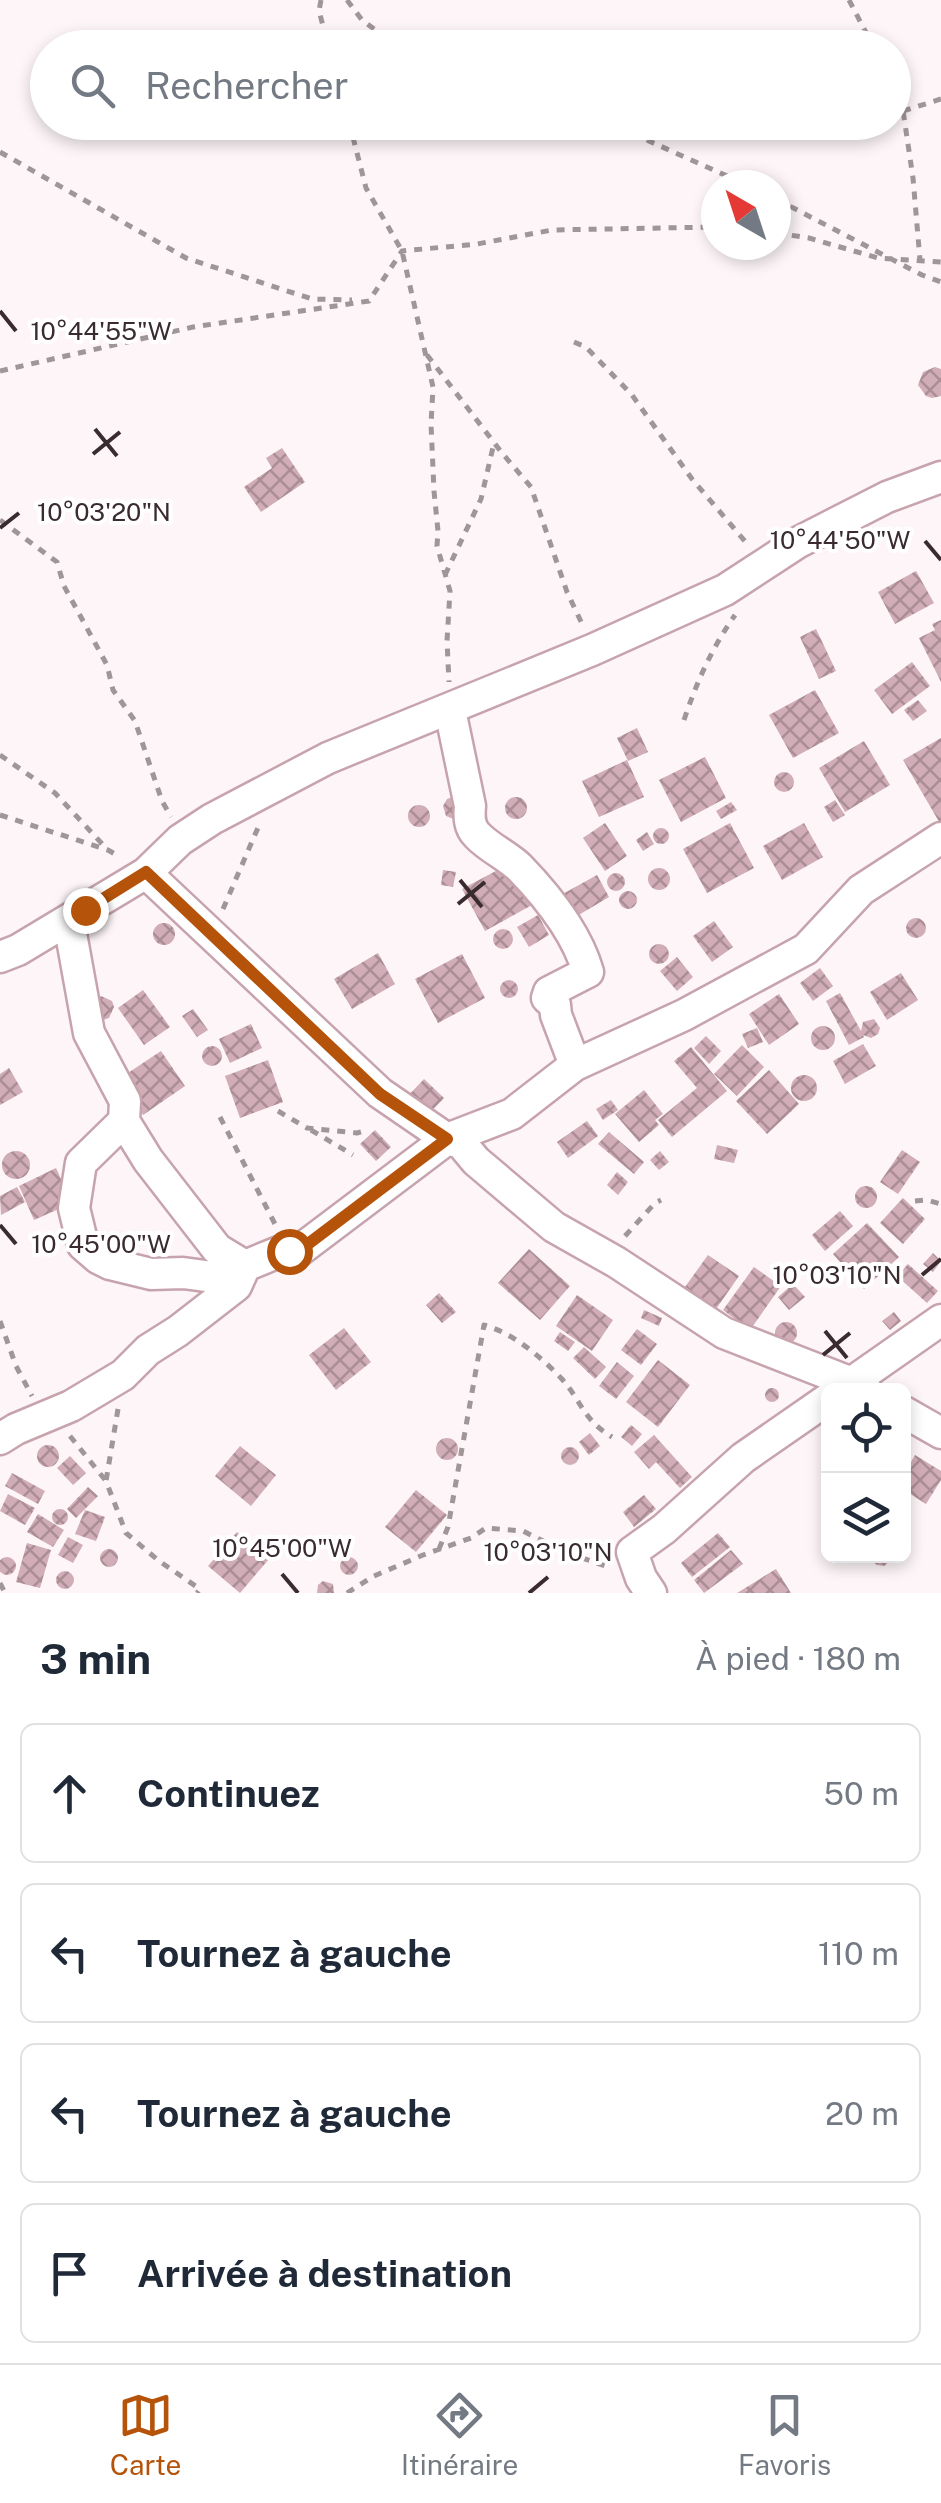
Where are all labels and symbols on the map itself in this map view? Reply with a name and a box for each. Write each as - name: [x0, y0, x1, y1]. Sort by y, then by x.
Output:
- north arrow: [701, 170, 791, 260]
- text: 10°44'55"W: [30, 316, 172, 346]
- text: 10°03'20"N: [37, 497, 171, 527]
- text: 10°44'50"W: [770, 525, 910, 555]
- route end: [63, 888, 109, 934]
- text: 10°45'00"W: [31, 1229, 171, 1259]
- route start: [267, 1229, 313, 1275]
- text: 10°03'10"N: [772, 1260, 902, 1290]
- text: 10°45'00"W: [212, 1533, 352, 1563]
- text: 10°03'10"N: [483, 1537, 613, 1567]

